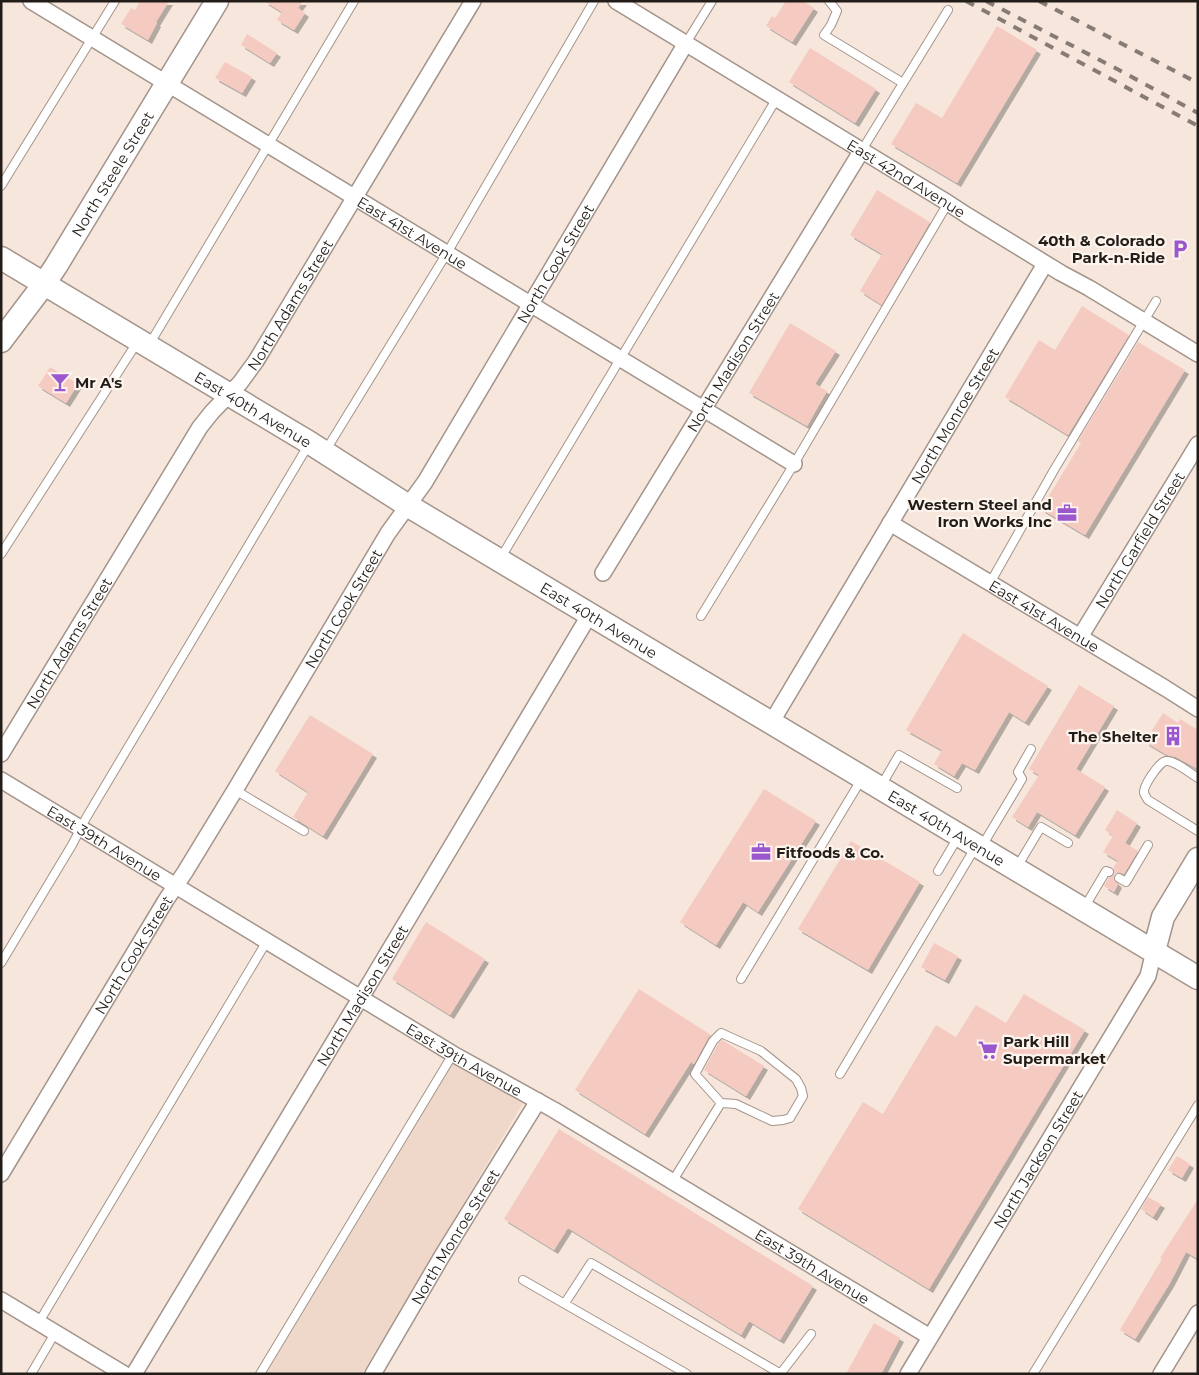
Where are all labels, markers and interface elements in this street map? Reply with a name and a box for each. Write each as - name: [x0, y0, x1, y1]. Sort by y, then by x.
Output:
- street label: North Steele Street: [67, 107, 157, 240]
- street label: East 42nd Avenue: [844, 134, 969, 221]
- street label: East 41st Avenue: [354, 192, 471, 273]
- street label: North Cook Street: [512, 200, 598, 327]
- place label: 40th & Colorado Park-n-Ride: [1038, 231, 1165, 267]
- street label: North Adams Street: [243, 236, 337, 374]
- parking icon: 40th & Colorado Park-n-Ride: [1169, 238, 1191, 260]
- street label: North Madison Street: [682, 288, 783, 435]
- street label: North Monroe Street: [906, 344, 1003, 487]
- street label: East 40th Avenue: [191, 367, 315, 451]
- bar icon: Mr A's: [49, 371, 71, 393]
- place label: Mr A's: [75, 373, 122, 392]
- street label: North Garfield Street: [1091, 468, 1188, 611]
- place label: Western Steel and Iron Works Inc: [908, 495, 1052, 531]
- office icon: Western Steel and Iron Works Inc: [1056, 502, 1078, 524]
- street label: North Cook Street: [300, 545, 386, 672]
- street label: North Adams Street: [21, 574, 116, 712]
- street label: East 41st Avenue: [986, 575, 1103, 656]
- street label: East 40th Avenue: [537, 578, 661, 662]
- building icon: The Shelter: [1162, 725, 1184, 747]
- place label: The Shelter: [1068, 727, 1159, 746]
- street label: East 40th Avenue: [885, 785, 1009, 870]
- street label: East 39th Avenue: [44, 801, 165, 885]
- office icon: Fitfoods & Co.: [750, 841, 772, 863]
- place label: Fitfoods & Co.: [776, 843, 884, 862]
- street label: North Cook Street: [90, 891, 176, 1018]
- street label: North Madison Street: [312, 921, 412, 1069]
- street label: East 39th Avenue: [403, 1018, 526, 1100]
- place label: Park Hill Supermarket: [1003, 1032, 1106, 1068]
- supermarket icon: Park Hill Supermarket: [977, 1039, 999, 1061]
- street label: North Jackson Street: [989, 1087, 1086, 1231]
- street label: North Monroe Street: [406, 1165, 503, 1308]
- street label: East 39th Avenue: [752, 1224, 873, 1308]

